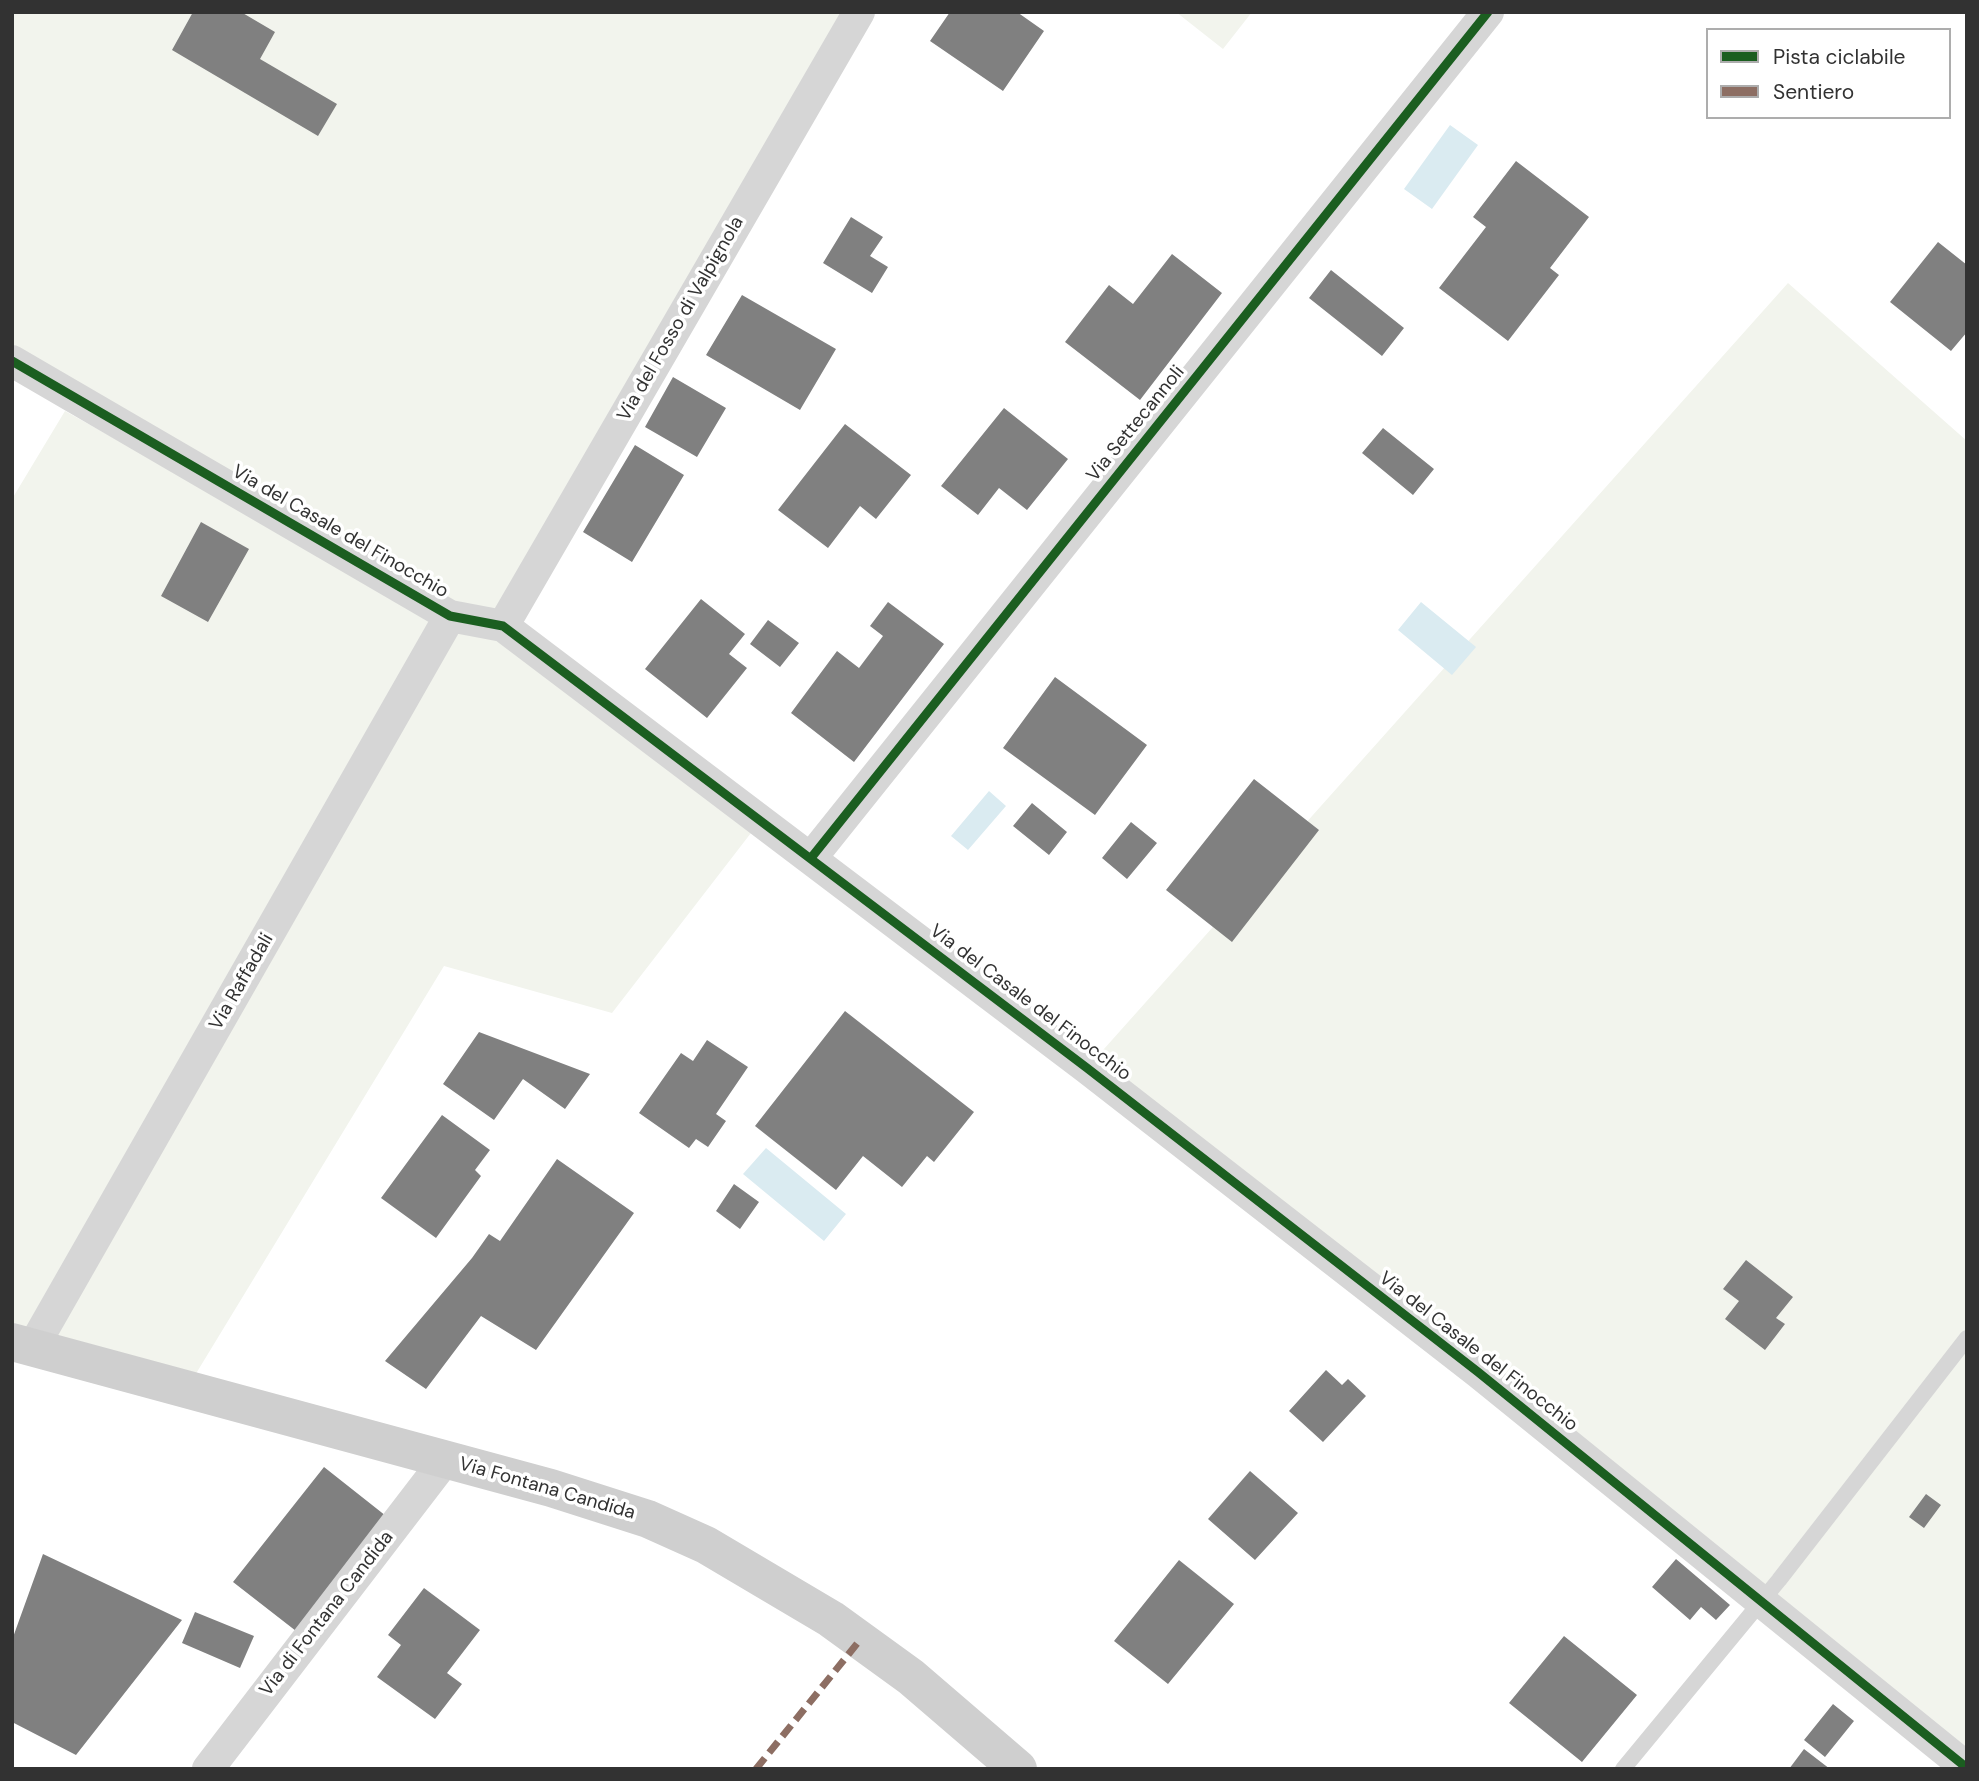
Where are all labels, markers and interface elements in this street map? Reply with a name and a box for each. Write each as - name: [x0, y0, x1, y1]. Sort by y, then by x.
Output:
- legend: [1706, 28, 1951, 119]
- text: Pista ciclabile: [1773, 43, 1906, 71]
- text: Sentiero: [1773, 78, 1854, 106]
- street label: Via del Fosso di Valpignola: [613, 213, 749, 425]
- street label: Via Settecannoli: [1082, 361, 1190, 487]
- street label: Via del Casale del Finocchio: [228, 461, 452, 603]
- street label: Via del Casale del Finocchio: [925, 920, 1135, 1086]
- street label: Via Raffadali: [205, 930, 279, 1034]
- street label: Via del Casale del Finocchio: [1374, 1267, 1582, 1437]
- street label: Via Fontana Candida: [456, 1453, 638, 1525]
- street label: Via di Fontana Candida: [255, 1527, 399, 1701]

